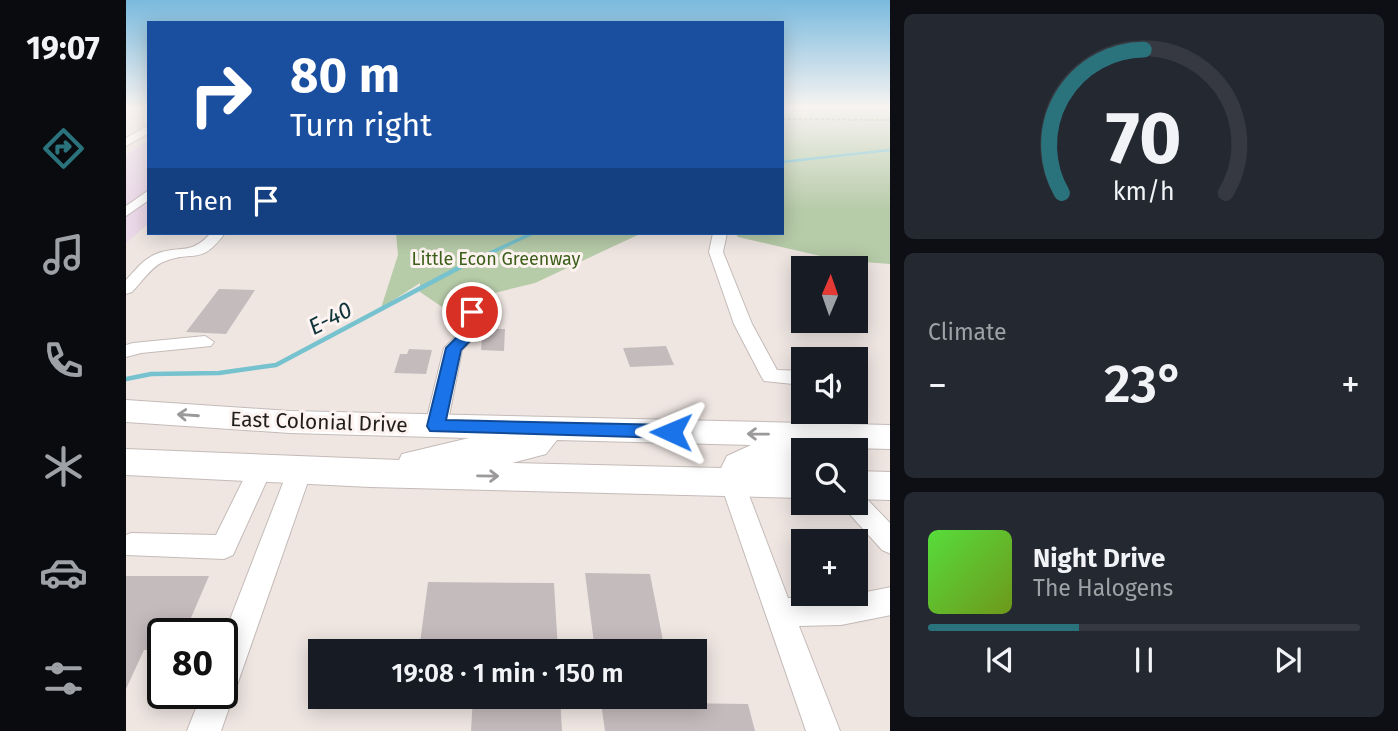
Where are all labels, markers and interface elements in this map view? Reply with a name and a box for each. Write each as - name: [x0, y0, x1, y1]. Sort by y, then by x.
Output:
- text: 19:07: [26, 29, 100, 67]
- text: 80 m: [290, 46, 400, 105]
- icon: right: [175, 49, 266, 140]
- text: 70: [1106, 95, 1182, 182]
- text: Turn right: [290, 106, 432, 144]
- icon: directions: [39, 124, 88, 173]
- text: km/h: [1113, 176, 1175, 206]
- icon: arrive: [247, 182, 285, 220]
- text: Then: [175, 186, 233, 217]
- icon: music: [39, 230, 88, 279]
- park label: Little Econ Greenway: [412, 248, 581, 270]
- north arrow: [791, 256, 868, 332]
- map controls: [791, 256, 868, 606]
- pin: [442, 282, 502, 342]
- icon: arrive: [453, 293, 491, 331]
- water label: E-40: [303, 295, 357, 341]
- text: Climate: [928, 318, 1007, 346]
- icon: phone: [39, 336, 88, 385]
- button: sound: [791, 347, 868, 424]
- text: 23°: [1104, 353, 1184, 416]
- text: −: [928, 362, 947, 408]
- text: +: [1341, 362, 1360, 408]
- position arrow: [634, 395, 708, 469]
- street label: East Colonial Drive: [230, 406, 408, 438]
- one-way arrow: [177, 408, 199, 421]
- one-way arrow: [746, 427, 769, 441]
- button: search: [791, 438, 868, 515]
- icon: climate: [39, 442, 88, 491]
- one-way arrow: [476, 469, 499, 482]
- button: +: [791, 529, 868, 606]
- text: Night Drive: [1033, 543, 1165, 574]
- icon: car: [39, 548, 88, 597]
- text: The Halogens: [1033, 574, 1173, 602]
- speed limit sign: 80: [147, 618, 238, 709]
- icon: previous: [981, 641, 1019, 679]
- icon: pause: [1125, 641, 1163, 679]
- icon: next: [1269, 641, 1307, 679]
- icon: filters: [39, 654, 88, 703]
- text: 19:08 · 1 min · 150 m: [392, 658, 623, 689]

